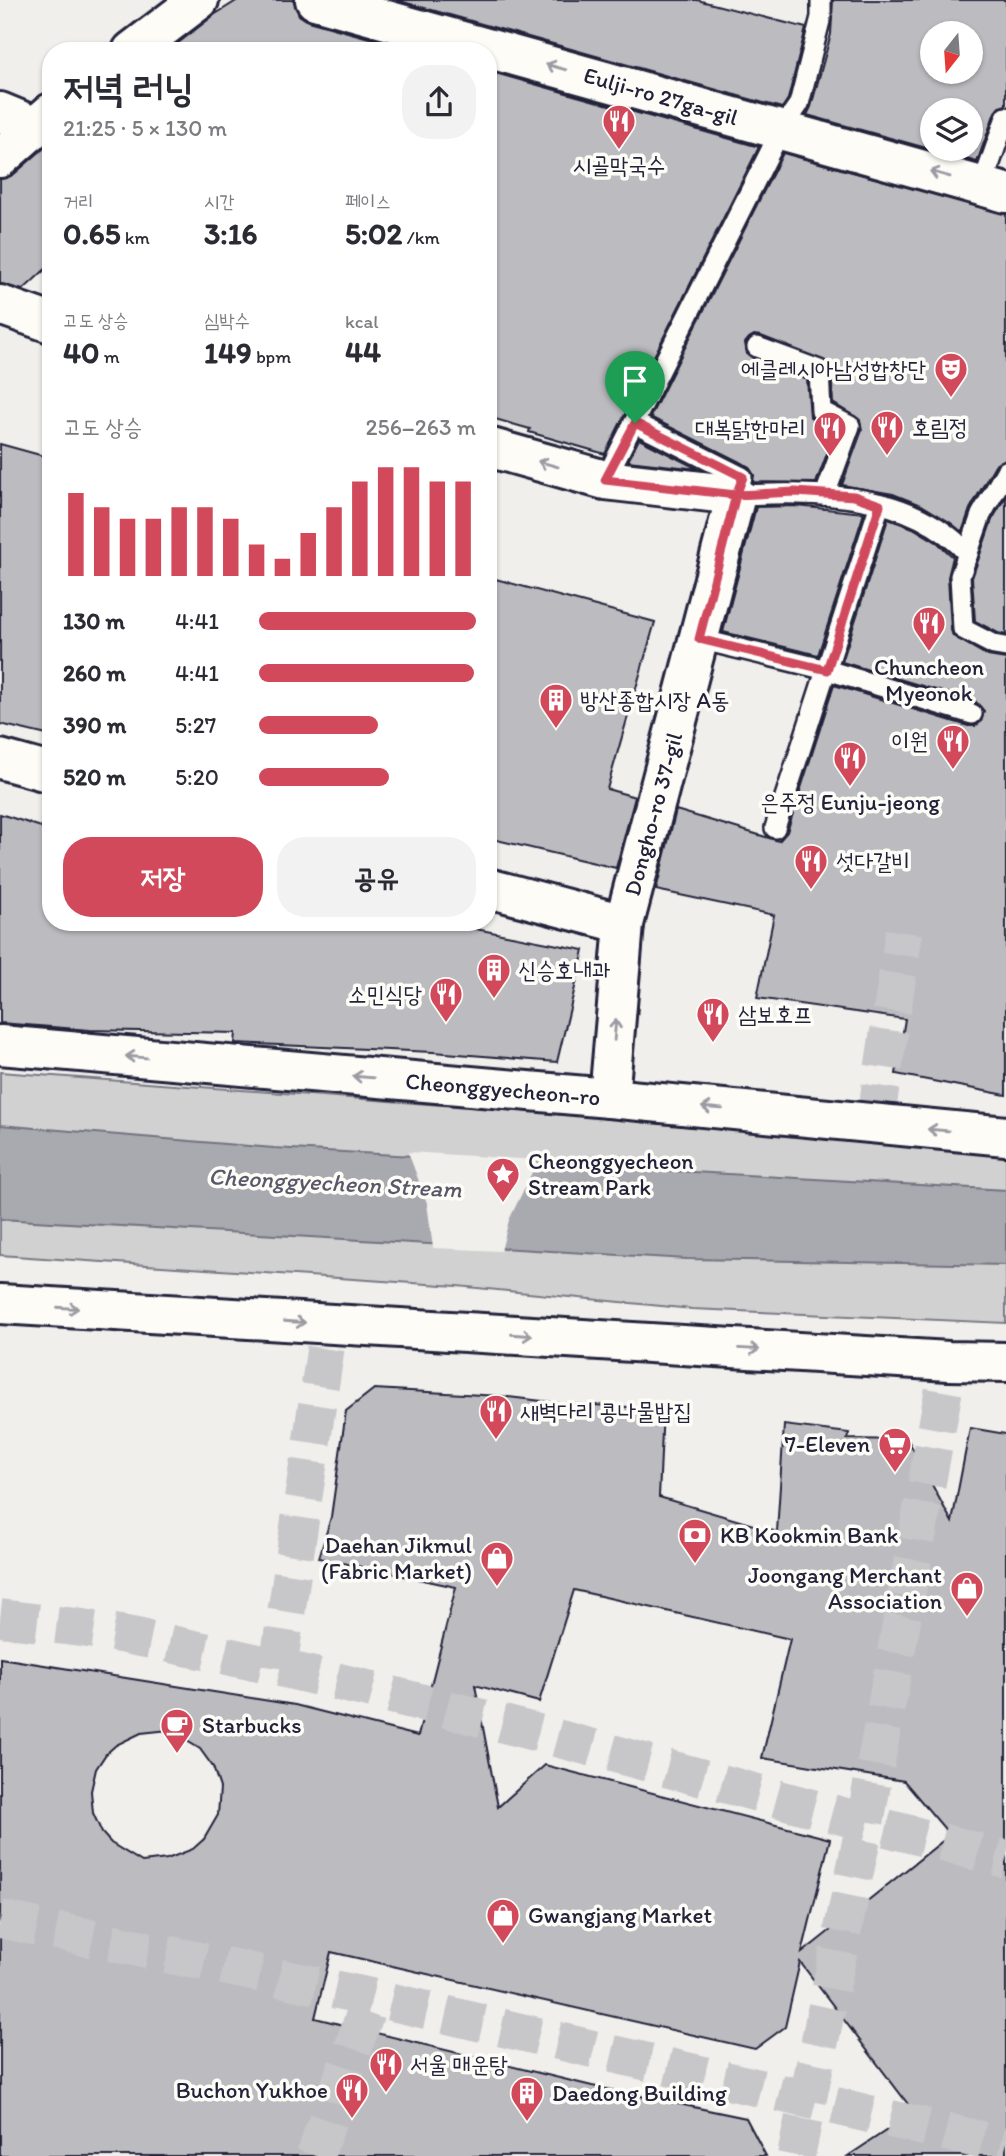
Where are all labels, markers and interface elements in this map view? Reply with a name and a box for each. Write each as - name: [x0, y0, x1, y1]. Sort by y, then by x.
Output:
- north arrow: [920, 21, 984, 84]
- map controls: [920, 21, 983, 161]
- one-way arrow: [545, 60, 568, 73]
- street label: Eulji-ro 27ga-gil: [581, 61, 742, 132]
- text: 저녁 러닝: [63, 65, 194, 111]
- button: share: [402, 65, 476, 139]
- button: layers: [920, 98, 983, 161]
- restaurant icon: 시골막국수: [600, 102, 638, 151]
- text: 21:25 · 5 × 130 m: [63, 114, 227, 142]
- place label: 시골막국수: [573, 151, 665, 179]
- one-way arrow: [929, 167, 951, 180]
- text: 거리: [63, 190, 94, 213]
- text: 시간: [204, 190, 235, 213]
- text: 페이스: [345, 190, 391, 213]
- text: 0.65: [63, 215, 120, 252]
- text: 3:16: [204, 215, 258, 252]
- text: 5:02: [345, 215, 402, 252]
- text: km: [120, 226, 150, 249]
- text: /km: [402, 226, 440, 249]
- text: 고도 상승: [63, 309, 128, 332]
- text: 심박수: [204, 309, 250, 332]
- text: kcal: [345, 310, 379, 333]
- text: 44: [345, 333, 381, 370]
- text: 40: [63, 334, 100, 371]
- text: 149: [204, 334, 252, 371]
- text: m: [100, 345, 120, 368]
- text: bpm: [252, 345, 291, 368]
- theatre icon: 에클레시아남성합창단: [932, 350, 970, 399]
- pin: [605, 351, 665, 423]
- place label: 에클레시아남성합창단: [741, 355, 926, 383]
- icon: arrive: [616, 362, 654, 400]
- restaurant icon: 호림정: [868, 408, 906, 457]
- restaurant icon: 대복닭한마리: [811, 409, 849, 458]
- text: 고도 상승: [63, 413, 142, 441]
- text: 256–263 m: [366, 413, 476, 441]
- place label: 호림정: [912, 413, 968, 441]
- place label: 대복닭한마리: [695, 414, 806, 442]
- one-way arrow: [537, 457, 560, 470]
- restaurant icon: Chuncheon Myeonok: [910, 604, 948, 653]
- text: 130 m: [63, 607, 125, 635]
- text: 4:41: [175, 607, 219, 635]
- place label: Chuncheon Myeonok: [874, 653, 984, 707]
- text: 260 m: [63, 659, 126, 687]
- text: 4:41: [175, 659, 219, 687]
- building icon: 방산종합시장 A동: [537, 681, 575, 730]
- place label: 방산종합시장 A동: [580, 686, 729, 714]
- text: 390 m: [63, 711, 126, 739]
- text: 5:27: [175, 711, 216, 739]
- restaurant icon: 이원: [934, 722, 972, 771]
- place label: 이원: [891, 727, 928, 755]
- street label: Dongho-ro 37-gil: [618, 729, 688, 899]
- restaurant icon: 은주정 Eunju-jeong: [831, 739, 869, 788]
- text: 520 m: [63, 763, 126, 791]
- text: 5:20: [175, 763, 219, 791]
- place label: 은주정 Eunju-jeong: [760, 788, 940, 816]
- button: 저장: [63, 837, 263, 917]
- button: 공유: [277, 837, 476, 917]
- restaurant icon: 섯다갈비: [792, 842, 830, 891]
- place label: 섯다갈비: [836, 847, 910, 875]
- building icon: 신승호내과: [475, 951, 513, 1000]
- place label: 신승호내과: [518, 956, 611, 984]
- restaurant icon: 소민식당: [427, 975, 465, 1024]
- place label: 소민식당: [348, 980, 422, 1008]
- restaurant icon: 삼보호프: [694, 995, 732, 1044]
- place label: 삼보호프: [738, 1000, 812, 1028]
- one-way arrow: [609, 1020, 622, 1042]
- one-way arrow: [126, 1050, 148, 1063]
- street label: Cheonggyecheon-ro: [404, 1067, 602, 1111]
- one-way arrow: [352, 1070, 375, 1083]
- one-way arrow: [701, 1101, 723, 1114]
- one-way arrow: [927, 1123, 950, 1136]
- place label: Cheonggyecheon Stream Park: [528, 1147, 694, 1201]
- place icon: Cheonggyecheon Stream Park: [484, 1155, 522, 1204]
- water label: Cheonggyecheon Stream: [208, 1161, 463, 1204]
- one-way arrow: [56, 1302, 79, 1315]
- one-way arrow: [283, 1316, 306, 1329]
- one-way arrow: [511, 1329, 533, 1342]
- one-way arrow: [738, 1343, 760, 1356]
- restaurant icon: 새벽다리 콩나물밥집: [477, 1392, 515, 1441]
- place label: 새벽다리 콩나물밥집: [520, 1397, 692, 1425]
- supermarket icon: 7-Eleven: [876, 1425, 914, 1474]
- place label: 7-Eleven: [785, 1430, 870, 1458]
- bank icon: KB Kookmin Bank: [676, 1516, 714, 1565]
- place label: KB Kookmin Bank: [720, 1521, 899, 1549]
- place label: Daehan Jikmul (Fabric Market): [321, 1531, 472, 1585]
- shop icon: Daehan Jikmul (Fabric Market): [478, 1539, 516, 1588]
- place label: Joongang Merchant Association: [748, 1561, 942, 1615]
- shop icon: Joongang Merchant Association: [948, 1569, 986, 1618]
- cafe icon: Starbucks: [158, 1706, 196, 1755]
- place label: Starbucks: [202, 1711, 302, 1739]
- shop icon: Gwangjang Market: [484, 1896, 522, 1945]
- place label: Gwangjang Market: [528, 1901, 713, 1929]
- restaurant icon: 서울 매운탕: [367, 2045, 405, 2094]
- place label: 서울 매운탕: [410, 2050, 508, 2078]
- restaurant icon: Buchon Yukhoe: [333, 2071, 371, 2120]
- building icon: Daedong Building: [508, 2074, 546, 2123]
- place label: Buchon Yukhoe: [176, 2076, 328, 2104]
- place label: Daedong Building: [552, 2079, 727, 2107]

